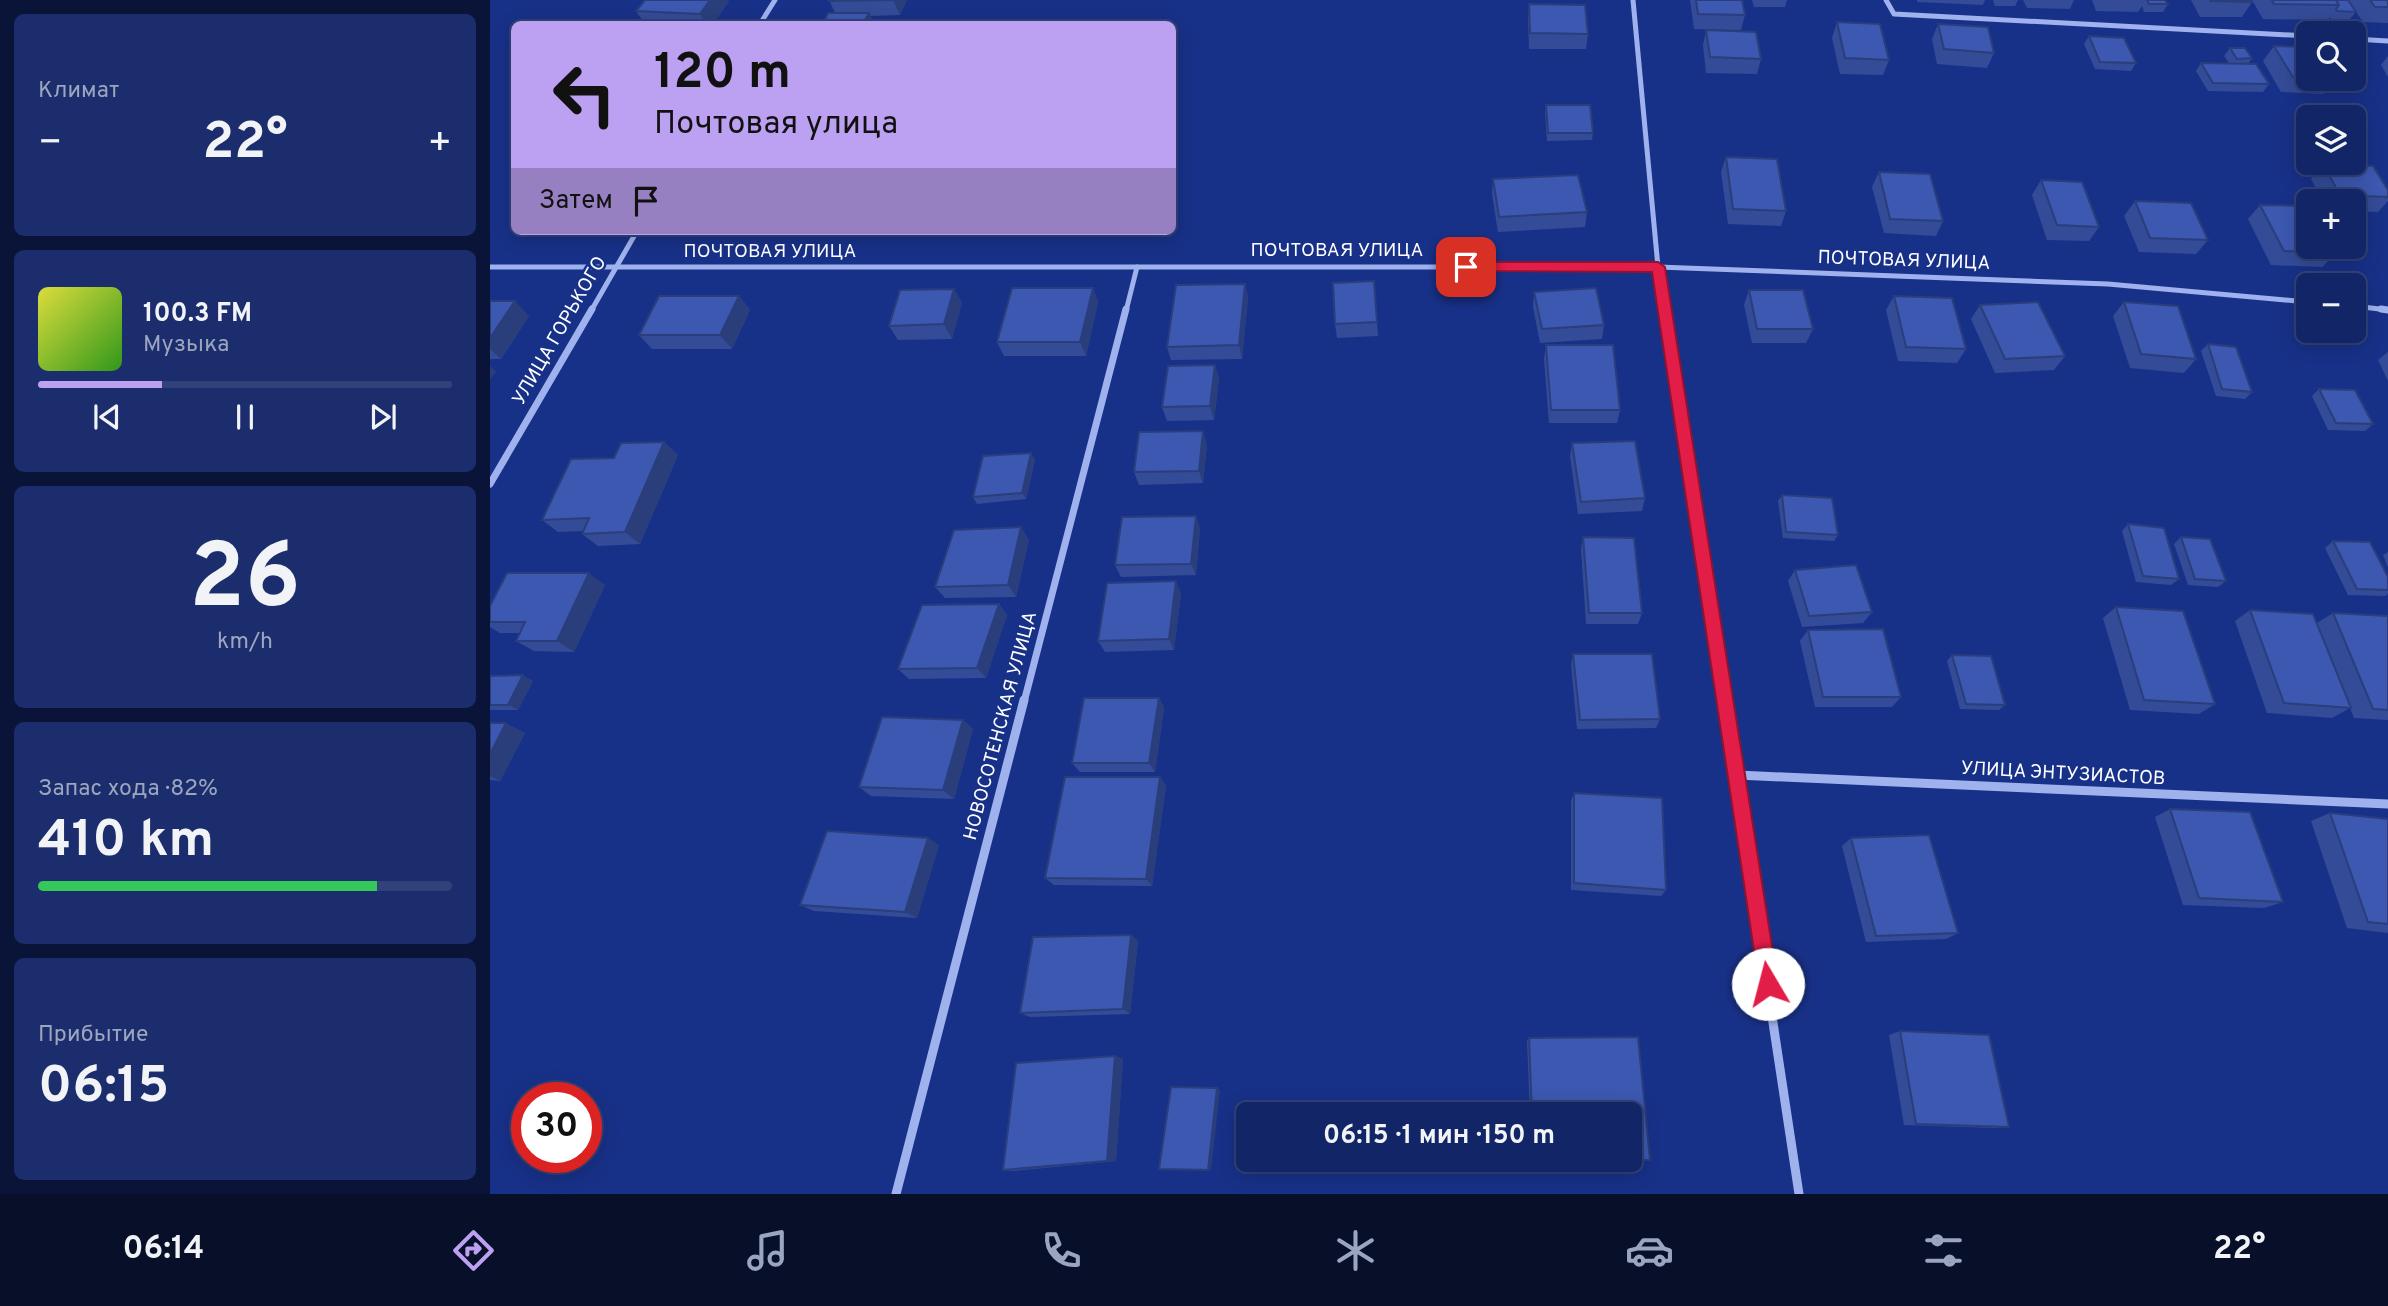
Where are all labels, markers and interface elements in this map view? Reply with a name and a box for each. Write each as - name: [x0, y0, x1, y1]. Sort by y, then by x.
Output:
- map controls: [2296, 21, 2366, 343]
- button: search: [2296, 21, 2366, 91]
- text: 120 m: [654, 44, 791, 106]
- icon: left: [539, 49, 630, 140]
- text: Климат: [38, 77, 119, 106]
- text: Почтовая улица: [654, 105, 898, 145]
- button: layers: [2296, 105, 2366, 175]
- text: 22°: [202, 111, 288, 177]
- text: −: [38, 120, 63, 169]
- text: +: [427, 120, 452, 169]
- icon: arrive: [627, 182, 665, 220]
- text: Затем: [539, 185, 613, 218]
- button: +: [2296, 189, 2366, 259]
- pin: [1436, 237, 1496, 297]
- street label: ПОЧТОВАЯ УЛИЦА: [1251, 239, 1423, 263]
- street label: ПОЧТОВАЯ УЛИЦА: [684, 240, 856, 264]
- street label: ПОЧТОВАЯ УЛИЦА: [1817, 246, 1991, 276]
- icon: arrive: [1447, 248, 1485, 286]
- street label: УЛИЦА ГОРЬКОГО: [508, 252, 612, 410]
- button: −: [2296, 273, 2366, 343]
- text: 100.3 FM: [143, 298, 252, 331]
- text: Музыка: [143, 331, 229, 360]
- icon: previous: [88, 398, 126, 436]
- icon: pause: [226, 398, 264, 436]
- icon: next: [364, 398, 402, 436]
- text: 26: [189, 525, 301, 640]
- street label: НОВОСОТЕНСКАЯ УЛИЦА: [959, 609, 1043, 843]
- text: km/h: [217, 628, 273, 657]
- street label: УЛИЦА ЭНТУЗИАСТОВ: [1960, 757, 2166, 791]
- text: Запас хода · 82%: [38, 775, 218, 804]
- text: 410 km: [38, 809, 214, 875]
- position arrow: [1731, 947, 1805, 1021]
- text: Прибытие: [38, 1021, 148, 1050]
- text: 06:15: [38, 1055, 169, 1121]
- speed limit sign: 30: [511, 1082, 602, 1173]
- text: 06:15 · 1 мин · 150 m: [1323, 1120, 1555, 1153]
- icon: directions: [449, 1226, 498, 1275]
- icon: music: [743, 1226, 792, 1275]
- icon: phone: [1037, 1226, 1086, 1275]
- icon: climate: [1331, 1226, 1380, 1275]
- icon: car: [1625, 1226, 1674, 1275]
- icon: filters: [1919, 1226, 1968, 1275]
- text: 06:14: [122, 1230, 204, 1270]
- text: 22°: [2213, 1230, 2265, 1270]

